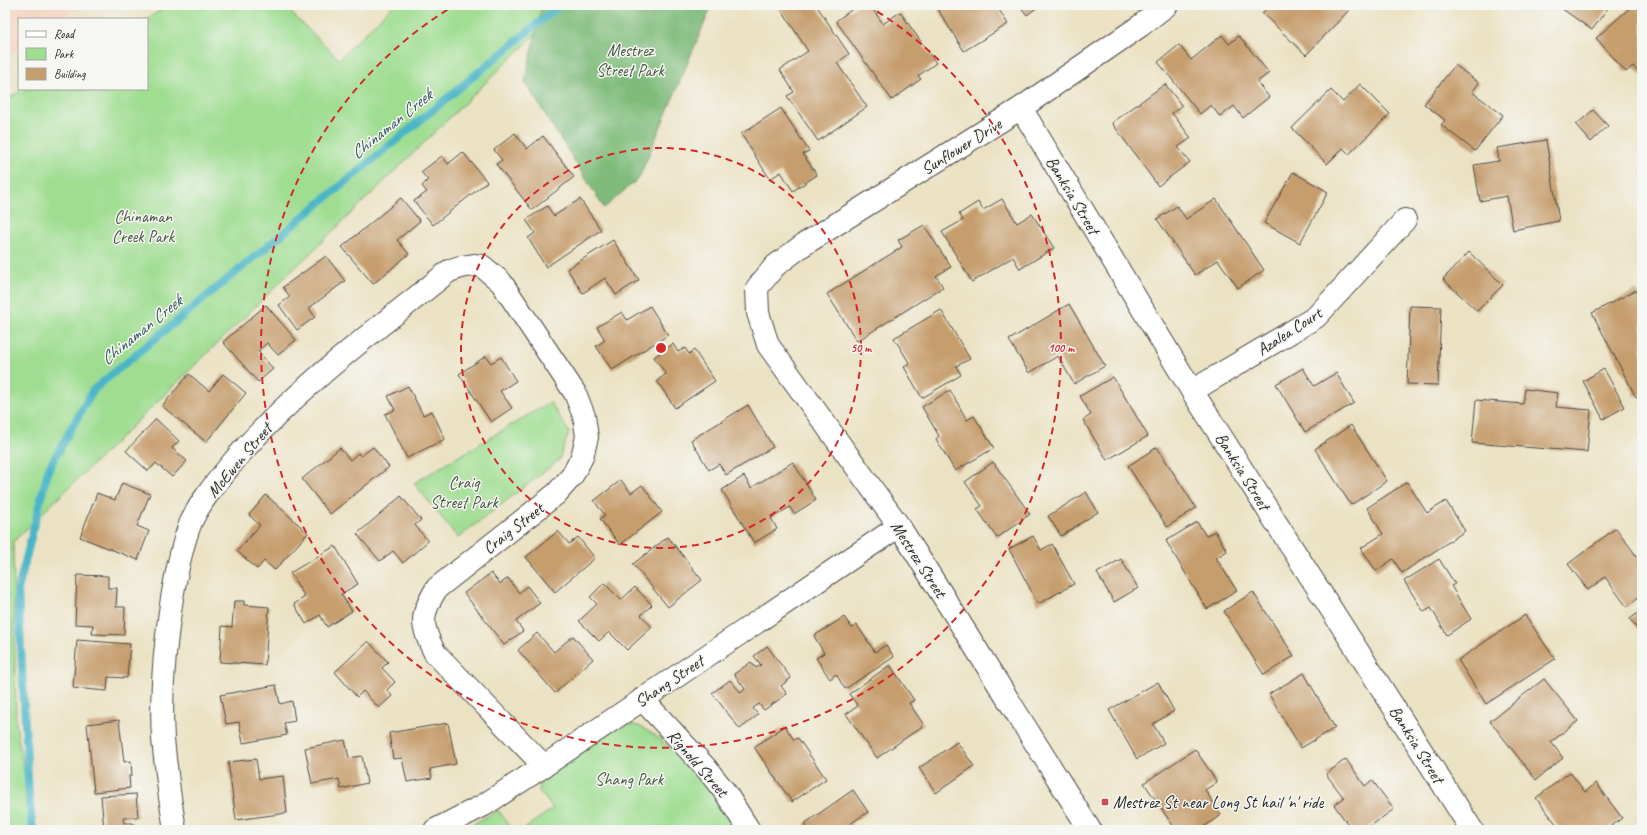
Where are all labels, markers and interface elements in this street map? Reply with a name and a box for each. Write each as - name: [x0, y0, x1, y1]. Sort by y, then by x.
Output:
- legend: [18, 18, 148, 90]
- text: Road: [54, 26, 76, 42]
- park label: Mestrez Street Park: [596, 40, 666, 81]
- text: Park: [54, 46, 75, 62]
- text: Building: [54, 66, 86, 82]
- water label: Chinaman Creek: [346, 82, 439, 164]
- street label: Sunflower Drive: [917, 113, 1007, 179]
- street label: Banksia Street: [1041, 152, 1105, 240]
- park label: Chinaman Creek Park: [112, 206, 176, 247]
- water label: Chinaman Creek: [96, 288, 189, 370]
- street label: Azalea Court: [1253, 301, 1328, 360]
- text: 50 m: [851, 340, 872, 356]
- text: 100 m: [1048, 340, 1075, 356]
- centre of rings: [654, 341, 668, 355]
- street label: McEwen Street: [202, 417, 278, 502]
- street label: Banksia Street: [1211, 429, 1276, 516]
- park label: Craig Street Park: [430, 472, 500, 513]
- street label: Craig Street: [479, 497, 550, 559]
- street label: Mestrez Street: [886, 517, 952, 603]
- street label: Shang Street: [631, 649, 710, 712]
- street label: Banksia Street: [1385, 702, 1450, 789]
- street label: Rignold Street: [663, 725, 734, 803]
- park label: Shang Park: [595, 769, 665, 790]
- place label: Mestrez St near Long St hail 'n' ride: [1113, 792, 1325, 813]
- marker: Mestrez St near Long St hail 'n' ride: [1100, 797, 1110, 807]

